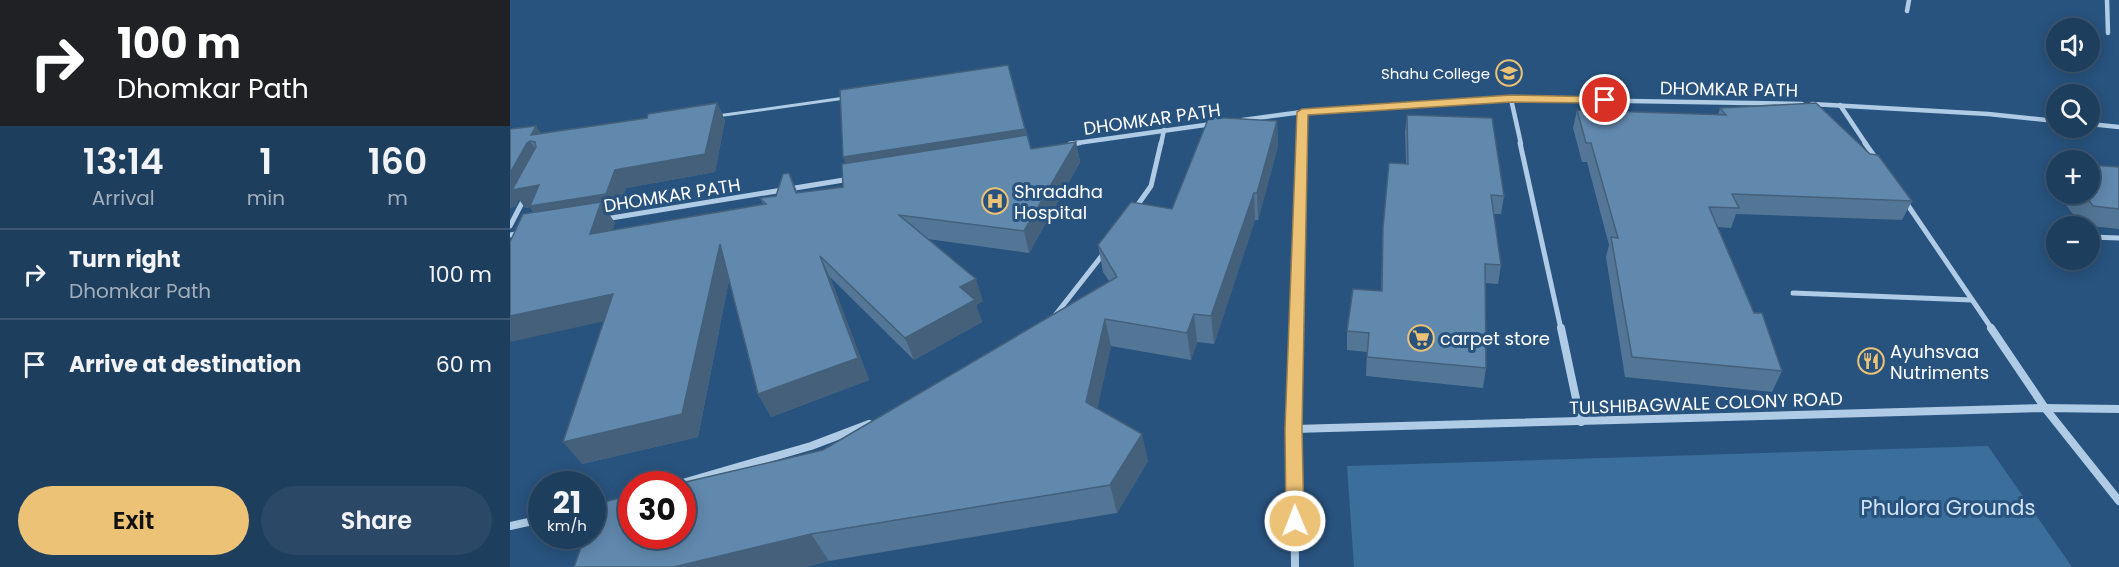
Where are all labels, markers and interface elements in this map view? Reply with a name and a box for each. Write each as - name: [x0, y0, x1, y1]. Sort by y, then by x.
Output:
- text: 100 m: [117, 14, 241, 73]
- map controls: [2046, 18, 2100, 270]
- button: sound: [2046, 18, 2100, 72]
- icon: right: [18, 24, 96, 102]
- school or university icon: Shahu College: [1494, 58, 1524, 88]
- place label: Shahu College: [1381, 63, 1490, 84]
- text: Dhomkar Path: [117, 70, 309, 107]
- pin: [1579, 74, 1630, 125]
- street label: DHOMKAR PATH: [1660, 75, 1798, 103]
- icon: arrive: [1588, 83, 1621, 116]
- button: search: [2046, 84, 2100, 138]
- street label: DHOMKAR PATH: [1082, 97, 1222, 141]
- text: 13:14: [83, 136, 164, 187]
- text: 1: [259, 136, 272, 187]
- text: 160: [368, 136, 427, 187]
- button: +: [2046, 150, 2100, 204]
- street label: DHOMKAR PATH: [602, 172, 742, 218]
- place label: Shraddha Hospital: [1014, 179, 1103, 225]
- text: Arrival: [92, 184, 155, 212]
- text: min: [247, 184, 285, 212]
- text: m: [387, 184, 408, 212]
- hospital icon: Shraddha Hospital: [980, 186, 1010, 216]
- button: −: [2046, 216, 2100, 270]
- text: Turn right: [69, 244, 180, 275]
- icon: right: [18, 258, 51, 291]
- text: 100 m: [429, 259, 492, 290]
- text: Dhomkar Path: [69, 277, 211, 305]
- supermarket icon: carpet store: [1406, 323, 1436, 353]
- place label: carpet store: [1440, 326, 1550, 351]
- place label: Ayuhsvaa Nutriments: [1890, 339, 1989, 385]
- restaurant icon: Ayuhsvaa Nutriments: [1856, 346, 1886, 376]
- icon: arrive: [18, 348, 51, 381]
- text: Arrive at destination: [69, 349, 301, 380]
- text: 60 m: [436, 349, 492, 380]
- street label: TULSHIBAGWALE COLONY ROAD: [1569, 386, 1843, 420]
- speed limit sign: 30: [618, 471, 696, 549]
- text: 21: [553, 481, 581, 524]
- button: Exit: [18, 486, 249, 555]
- button: Share: [261, 486, 492, 555]
- position arrow: [1263, 489, 1327, 553]
- park label: Phulora Grounds: [1861, 493, 2035, 522]
- text: km/h: [547, 515, 587, 536]

